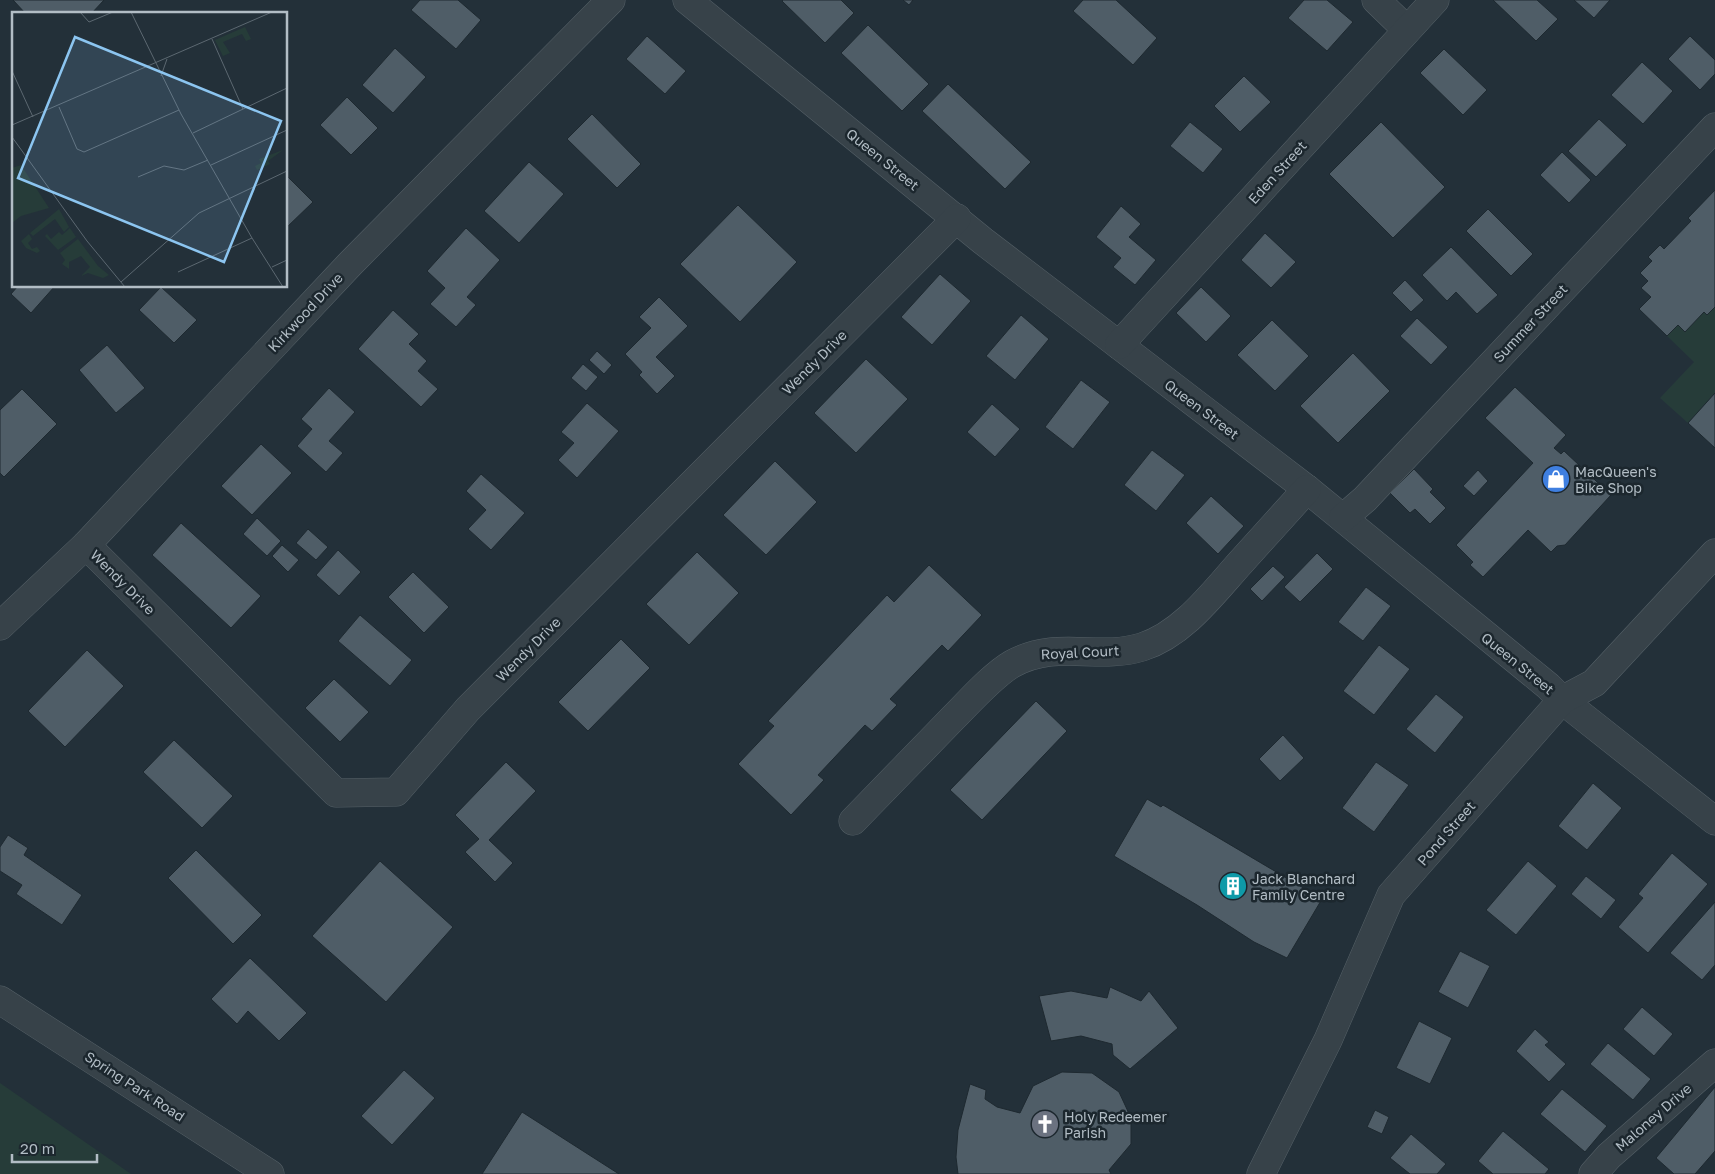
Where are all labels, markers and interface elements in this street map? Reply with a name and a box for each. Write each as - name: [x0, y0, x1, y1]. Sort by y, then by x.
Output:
- inset map: [12, 12, 288, 288]
- street label: Queen Street: [843, 125, 923, 193]
- street label: Eden Street: [1244, 137, 1310, 207]
- street label: Kirkwood Drive: [264, 269, 346, 355]
- street label: Summer Street: [1489, 280, 1571, 366]
- street label: Wendy Drive: [778, 326, 850, 398]
- street label: Queen Street: [1161, 376, 1243, 442]
- place label: MacQueen's Bike Shop: [1575, 463, 1657, 496]
- shop icon: MacQueen's Bike Shop: [1541, 464, 1571, 494]
- street label: Wendy Drive: [87, 546, 159, 618]
- street label: Wendy Drive: [492, 613, 564, 685]
- street label: Queen Street: [1478, 629, 1558, 697]
- street label: Royal Court: [1040, 641, 1120, 663]
- street label: Pond Street: [1413, 797, 1479, 869]
- place label: Jack Blanchard Family Centre: [1252, 870, 1355, 903]
- building icon: Jack Blanchard Family Centre: [1218, 871, 1248, 901]
- street label: Spring Park Road: [82, 1047, 188, 1125]
- street label: Maloney Drive: [1612, 1079, 1694, 1155]
- place label: Holy Redeemer Parish: [1064, 1108, 1167, 1141]
- church icon: Holy Redeemer Parish: [1030, 1109, 1060, 1139]
- scale bar: [12, 1132, 98, 1164]
- text: 20 m: [20, 1139, 55, 1157]

